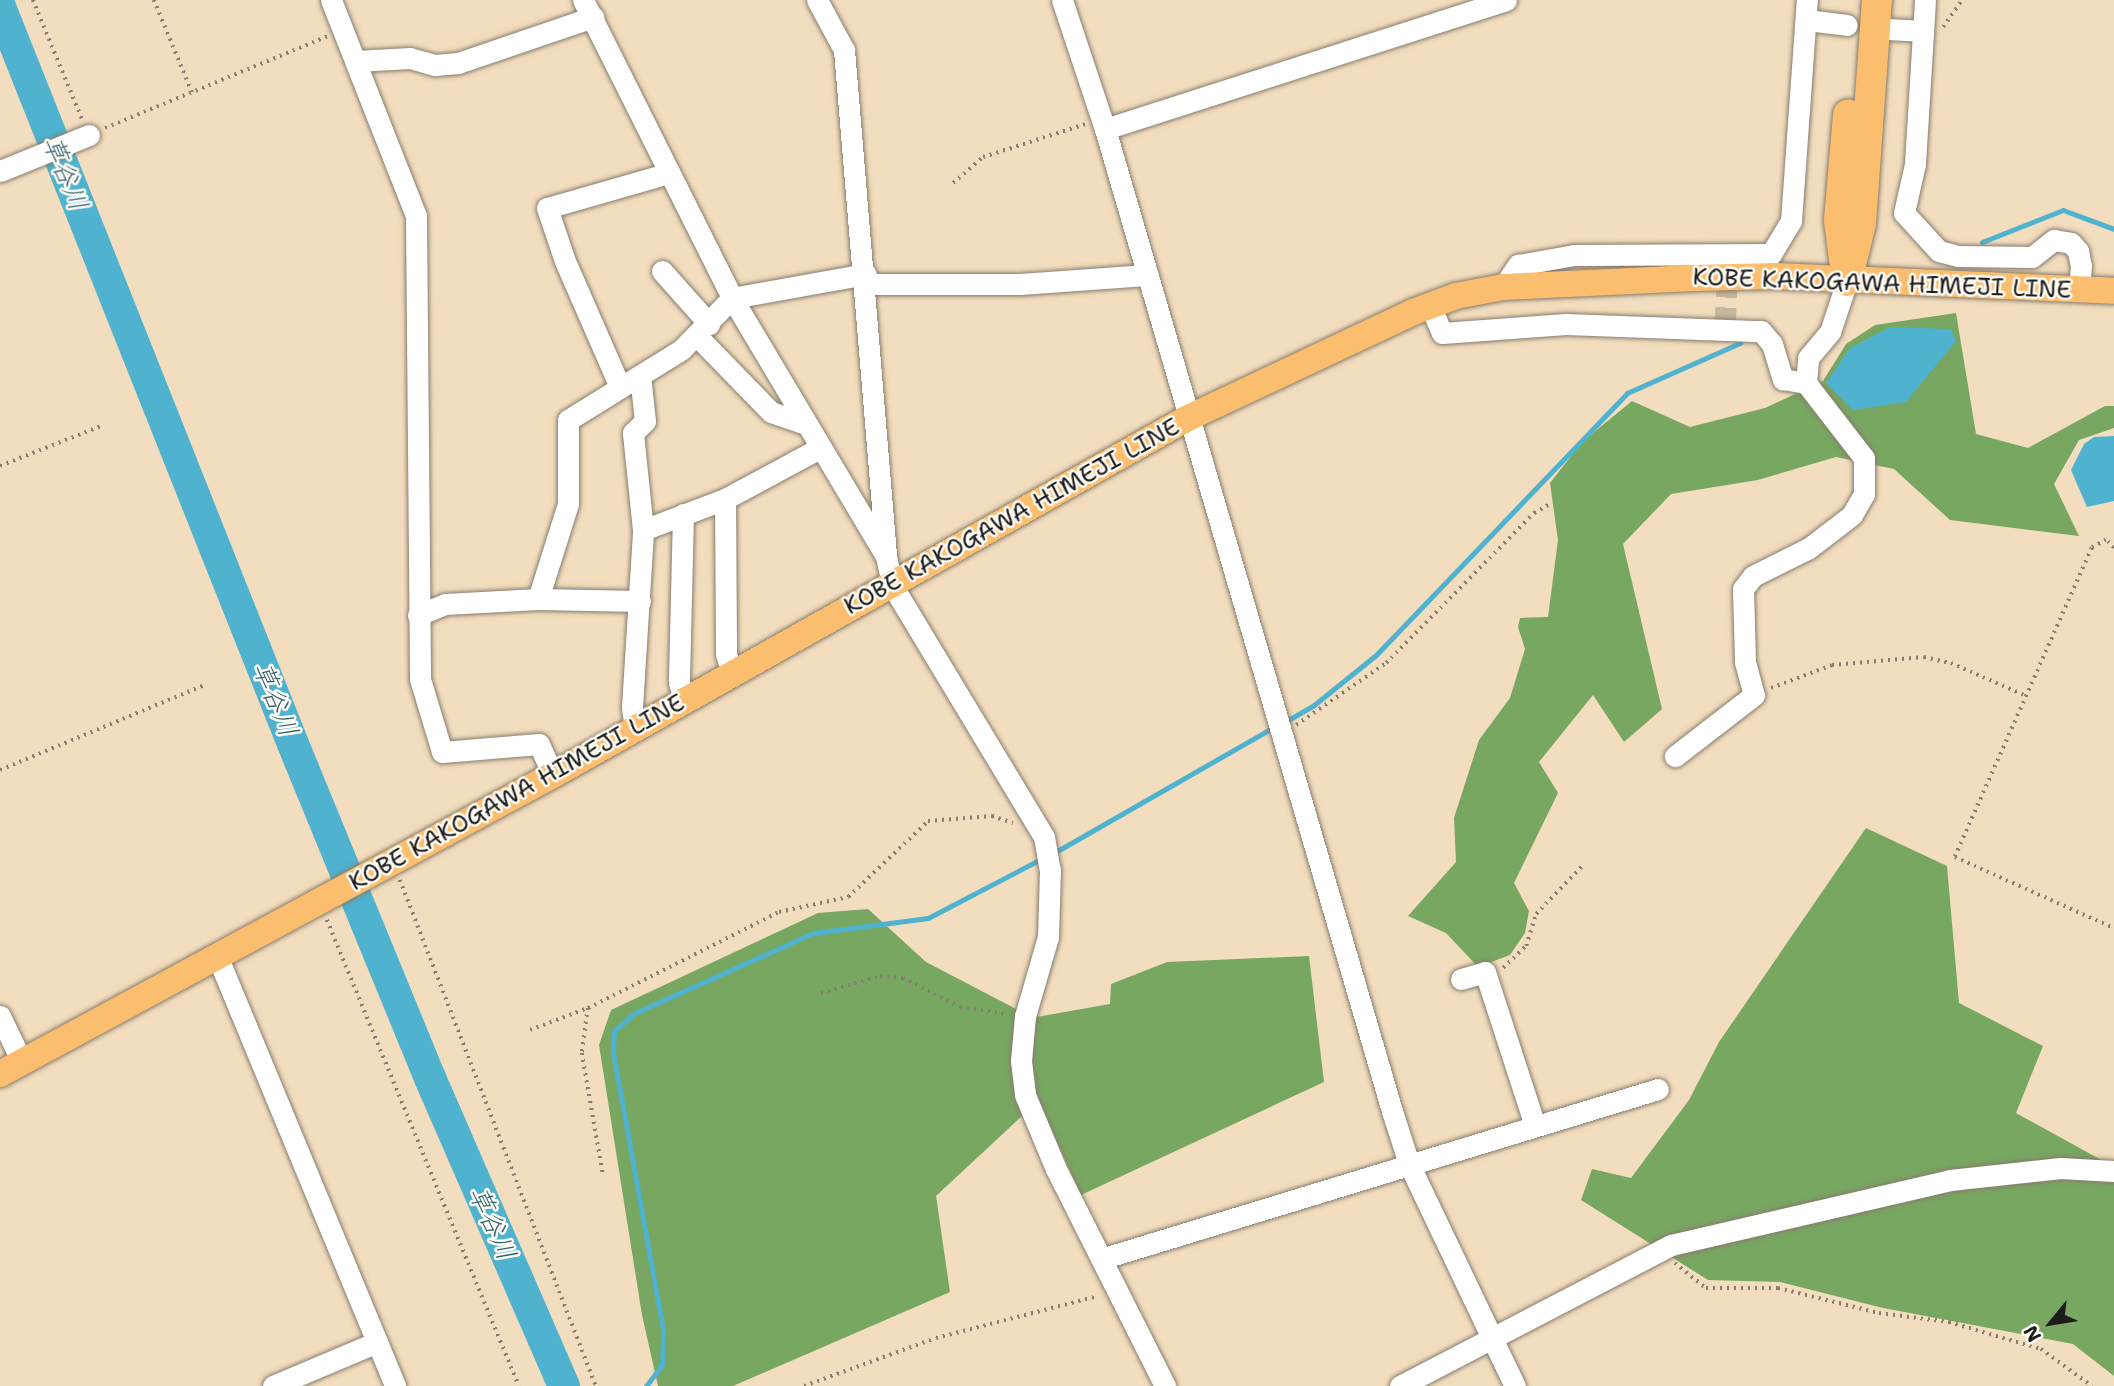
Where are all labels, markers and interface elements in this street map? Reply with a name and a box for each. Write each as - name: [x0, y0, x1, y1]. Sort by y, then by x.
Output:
- water label: 草谷川: [37, 131, 95, 215]
- street label: KOBE KAKOGAWA HIMEJI LINE: [1692, 263, 2072, 305]
- street label: KOBE KAKOGAWA HIMEJI LINE: [839, 413, 1185, 621]
- water label: 草谷川: [247, 657, 305, 741]
- street label: KOBE KAKOGAWA HIMEJI LINE: [344, 689, 690, 897]
- water label: 草谷川: [463, 1181, 523, 1265]
- north arrow: [2016, 1288, 2086, 1358]
- text: N: [2018, 1321, 2047, 1347]

